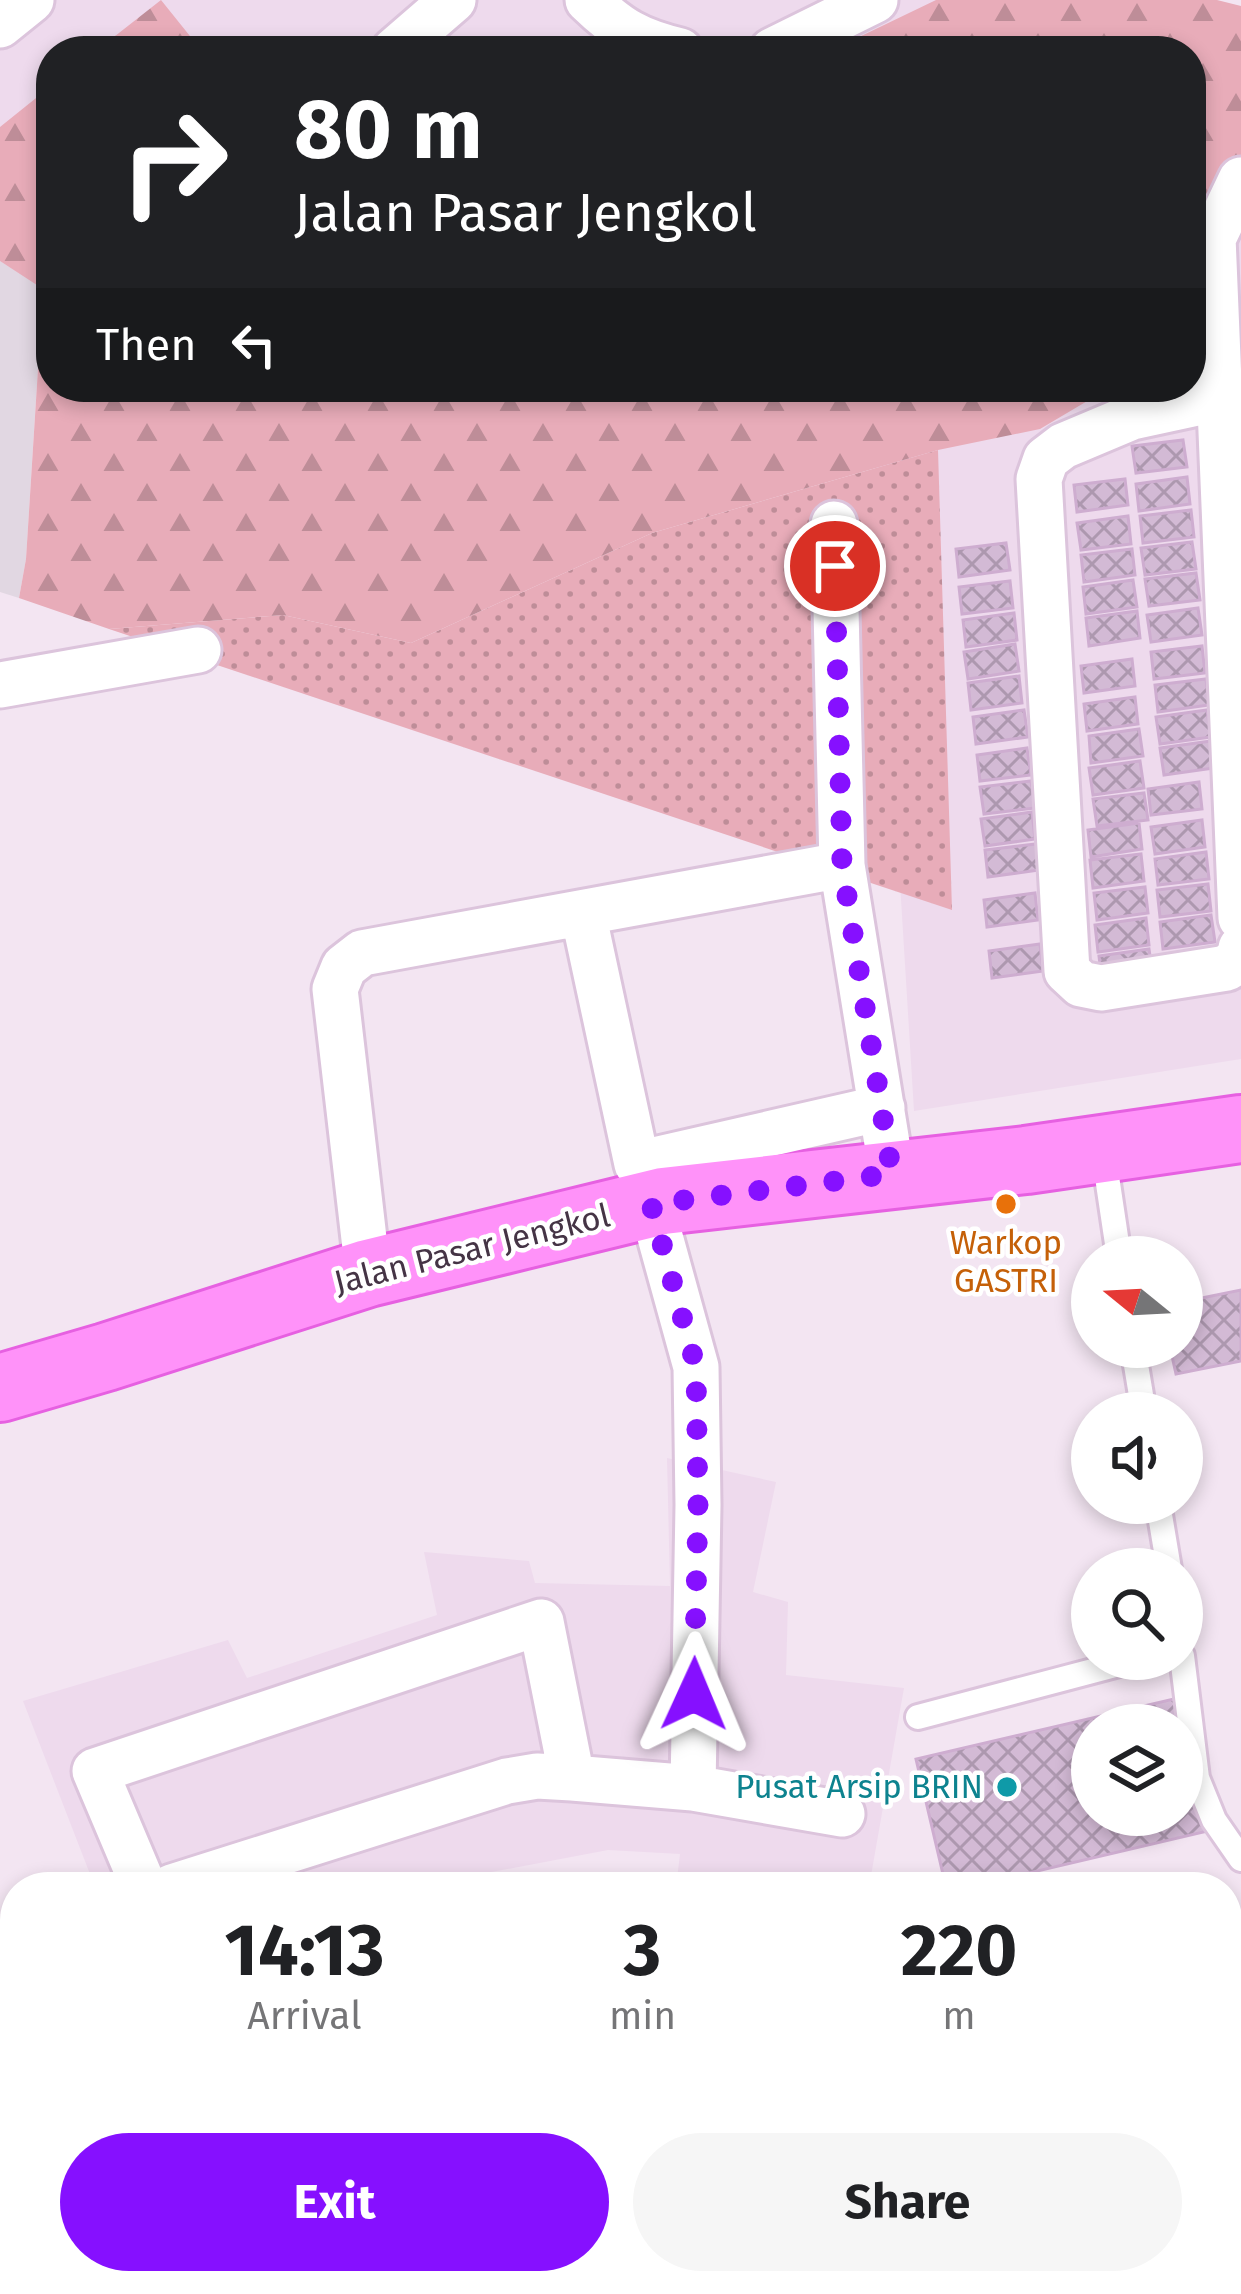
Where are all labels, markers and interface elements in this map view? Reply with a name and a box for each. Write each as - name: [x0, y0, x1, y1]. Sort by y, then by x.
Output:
- text: 80 m: [294, 79, 483, 180]
- icon: right: [96, 84, 252, 240]
- text: Jalan Pasar Jengkol: [294, 181, 757, 245]
- icon: left: [221, 312, 287, 378]
- text: Then: [96, 318, 197, 372]
- pin: [784, 515, 886, 617]
- icon: arrive: [802, 533, 868, 599]
- marker: Warkop GASTRI: [993, 1191, 1019, 1217]
- street label: Jalan Pasar Jengkol: [330, 1195, 614, 1303]
- place label: Warkop GASTRI: [950, 1223, 1062, 1301]
- north arrow: [1071, 1236, 1203, 1368]
- map controls: [1071, 1236, 1203, 1836]
- button: sound: [1071, 1392, 1203, 1524]
- button: search: [1071, 1548, 1203, 1680]
- position arrow: [631, 1631, 757, 1757]
- button: layers: [1071, 1704, 1203, 1836]
- place label: Pusat Arsip BRIN: [735, 1767, 983, 1807]
- marker: Pusat Arsip BRIN: [994, 1774, 1020, 1800]
- text: 14:13: [225, 1908, 384, 1994]
- text: 3: [624, 1908, 661, 1994]
- text: 220: [901, 1908, 1017, 1994]
- text: Arrival: [247, 1993, 362, 2039]
- text: min: [609, 1993, 676, 2039]
- text: m: [942, 1993, 976, 2039]
- button: Exit: [60, 2133, 609, 2271]
- button: Share: [633, 2133, 1182, 2271]

